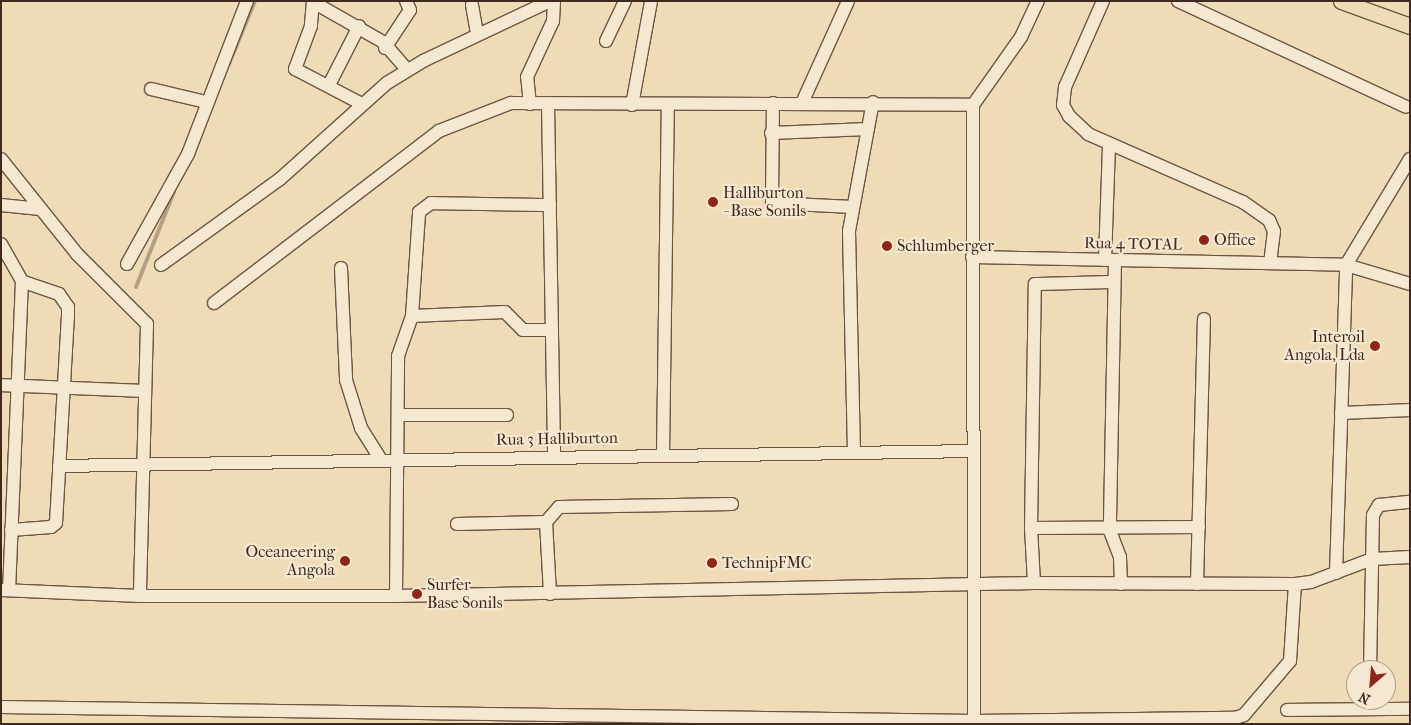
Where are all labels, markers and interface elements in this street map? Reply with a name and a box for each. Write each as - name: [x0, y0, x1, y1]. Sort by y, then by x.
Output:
- place label: Halliburton - Base Sonils: [723, 183, 806, 221]
- marker: Halliburton - Base Sonils: [707, 196, 719, 208]
- place label: Office: [1214, 230, 1256, 250]
- street label: Rua 4 TOTAL: [1084, 234, 1182, 254]
- marker: Office: [1198, 234, 1210, 246]
- place label: Schlumberger: [897, 236, 994, 256]
- marker: Schlumberger: [881, 240, 893, 252]
- place label: Interoil Angola, Lda: [1284, 327, 1365, 365]
- marker: Interoil Angola, Lda: [1369, 340, 1381, 352]
- street label: Rua 3 Halliburton: [496, 428, 618, 450]
- place label: Oceaneering Angola: [246, 542, 335, 580]
- place label: TechnipFMC: [722, 553, 812, 573]
- marker: Oceaneering Angola: [339, 555, 351, 567]
- marker: TechnipFMC: [706, 557, 718, 569]
- place label: Surfer Base Sonils: [427, 575, 503, 613]
- marker: Surfer Base Sonils: [411, 588, 423, 600]
- north arrow: [1346, 660, 1396, 710]
- text: N: [1356, 688, 1373, 708]

